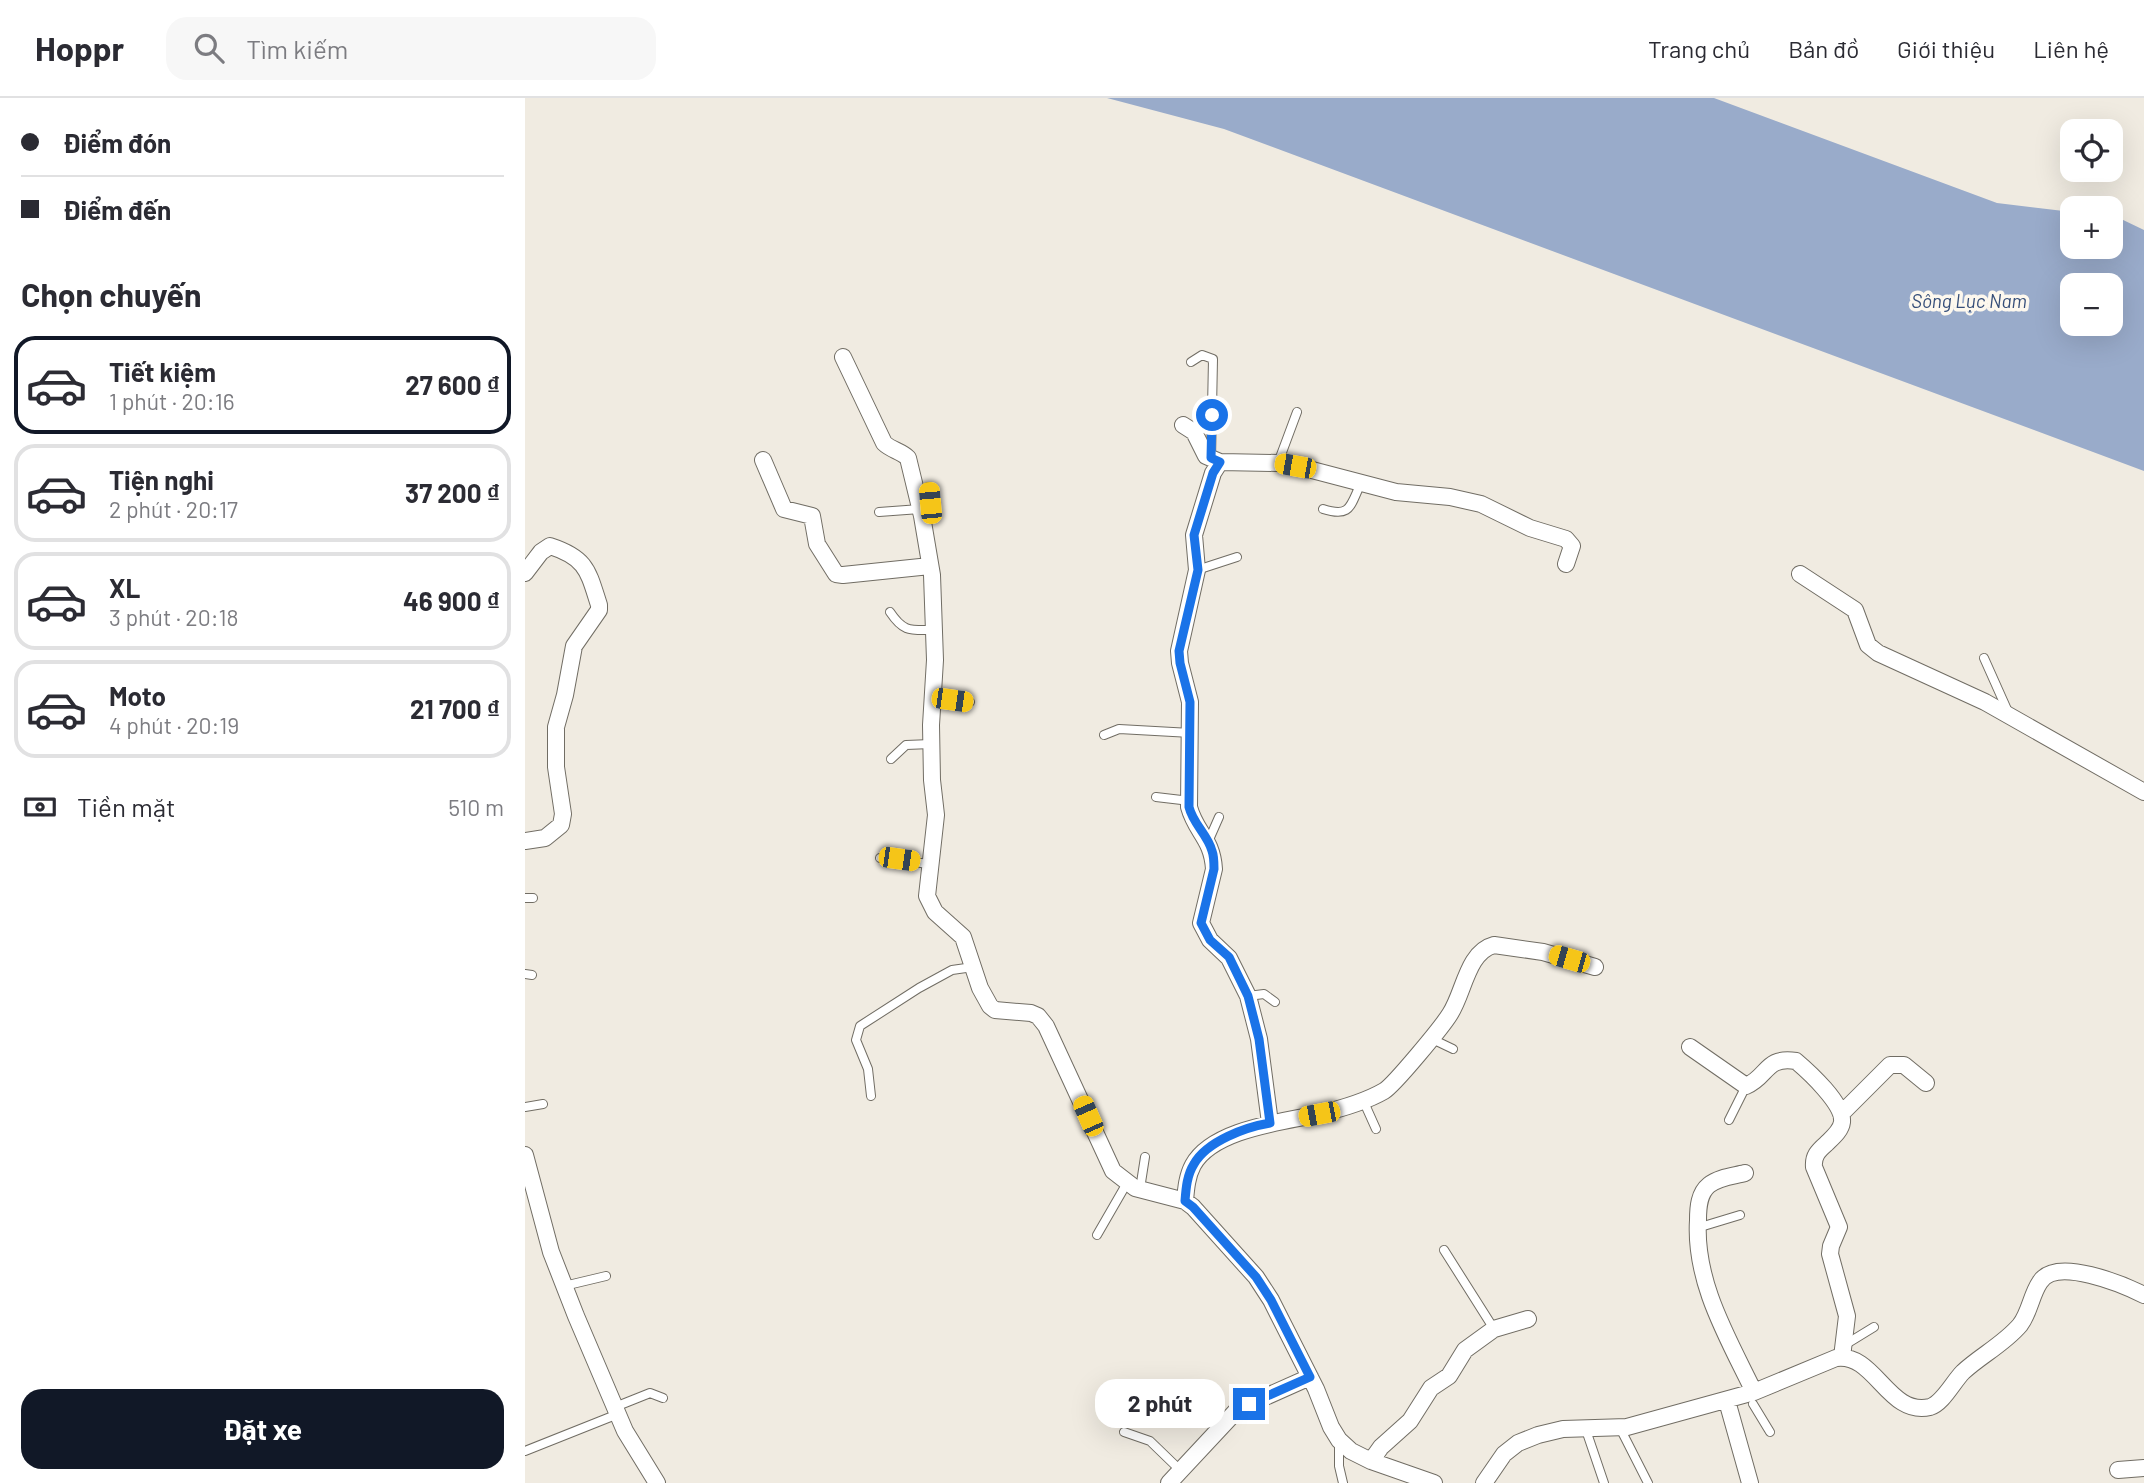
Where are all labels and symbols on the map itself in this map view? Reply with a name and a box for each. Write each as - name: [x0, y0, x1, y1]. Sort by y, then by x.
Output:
- water label: Sông Lục Nam: [1911, 289, 2027, 312]
- route start: [1196, 399, 1228, 431]
- car: [1273, 452, 1318, 480]
- car: [918, 481, 943, 525]
- car: [930, 687, 975, 713]
- car: [877, 846, 922, 872]
- car: [1546, 943, 1593, 975]
- car: [1070, 1093, 1107, 1139]
- car: [1297, 1100, 1342, 1128]
- callout: 2 phút: [1095, 1380, 1225, 1428]
- route end: [1233, 1388, 1265, 1420]

